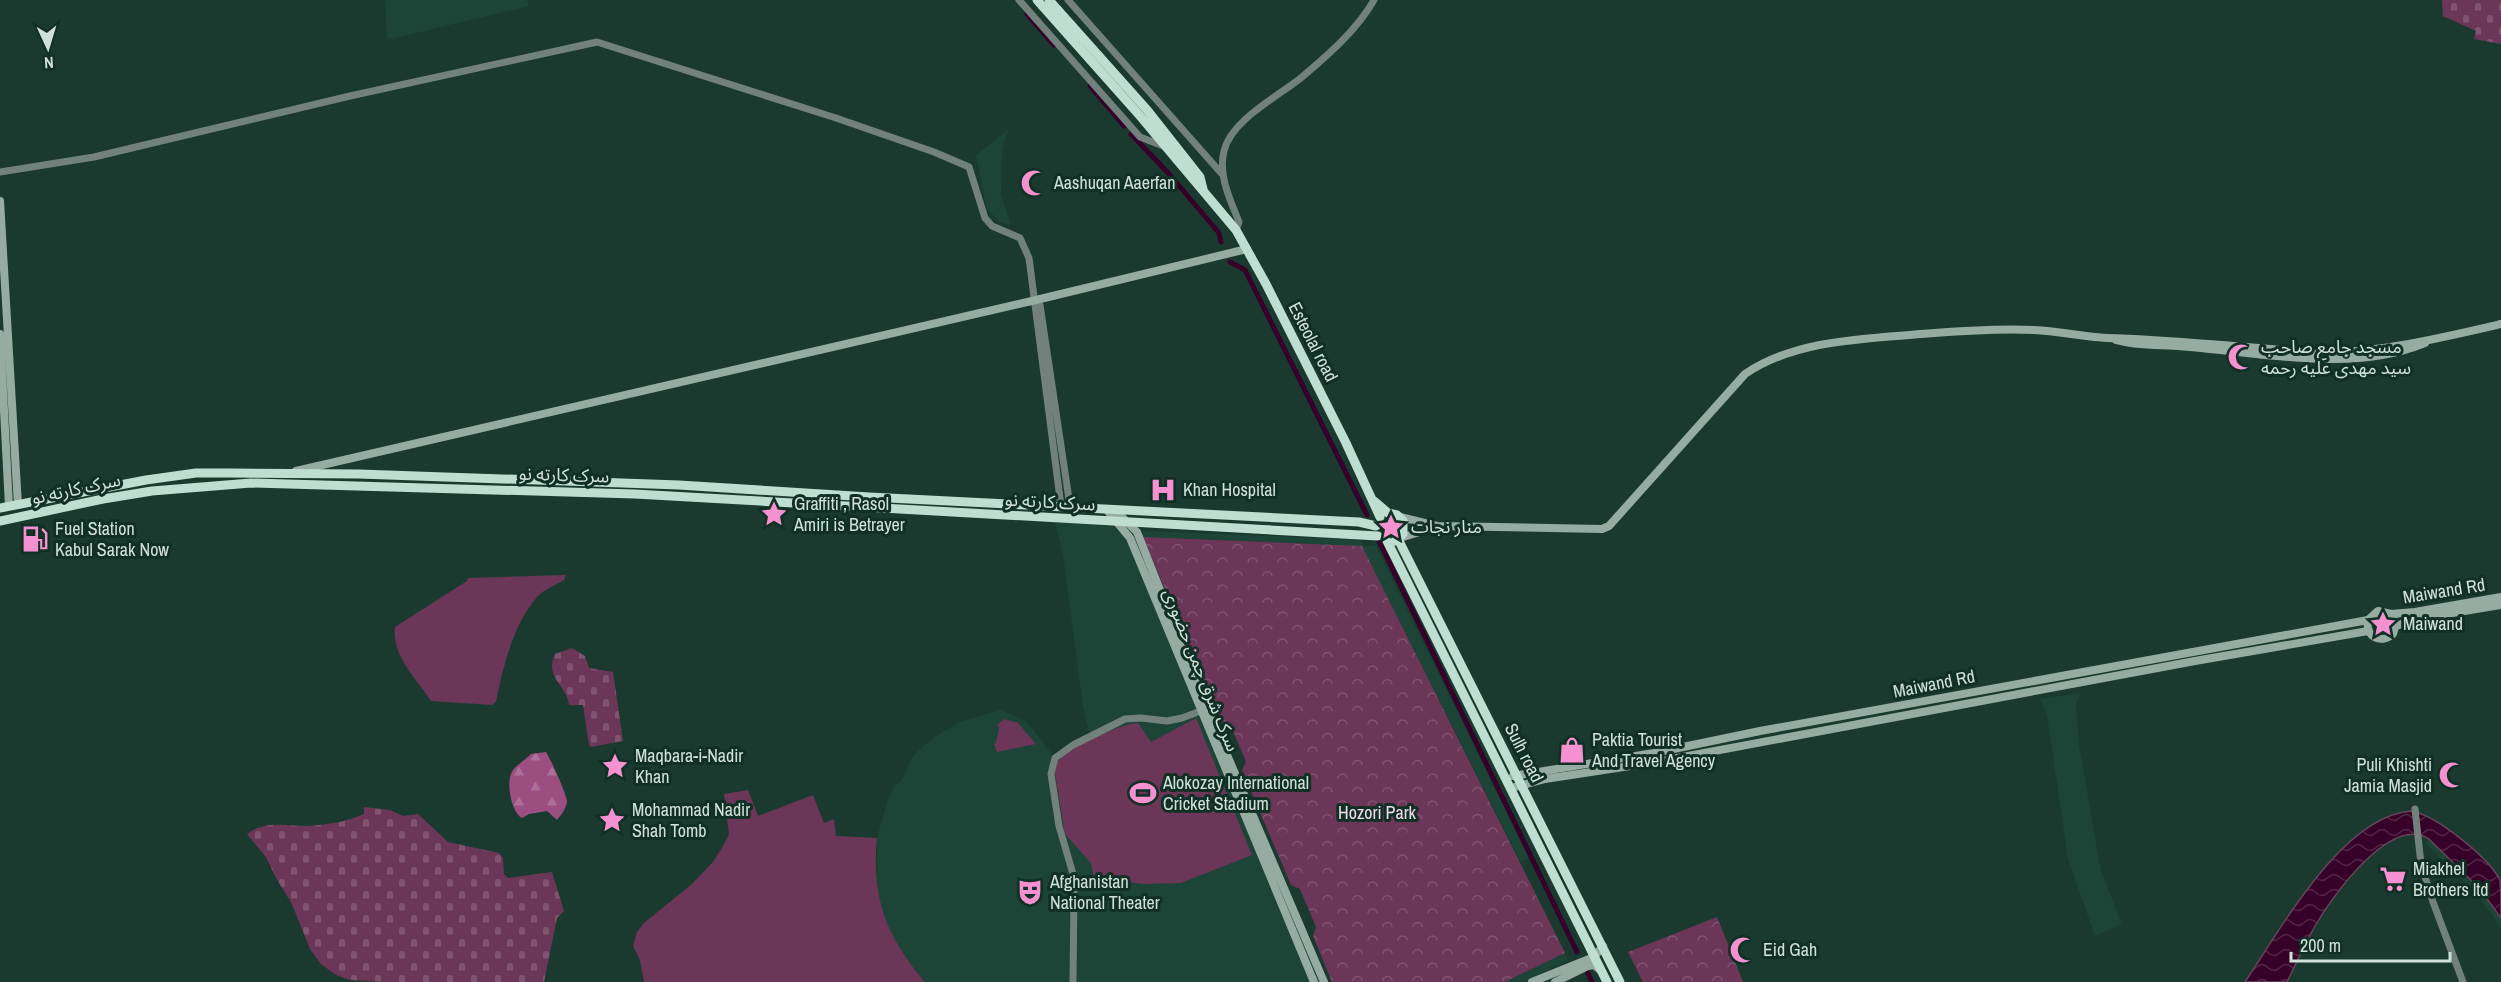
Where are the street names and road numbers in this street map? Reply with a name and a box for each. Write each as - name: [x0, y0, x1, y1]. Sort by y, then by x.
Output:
- street label: Esteolal road: [1283, 298, 1344, 386]
- street label: سرک کارته نو: [518, 460, 610, 489]
- street label: سرک کارته نو: [29, 467, 123, 510]
- street label: سرک کارته نو: [1004, 487, 1096, 516]
- street label: Maiwand Rd: [2401, 572, 2487, 609]
- street label: سرک شرق چمن حضوری: [1157, 585, 1246, 755]
- street label: Maiwand Rd: [1891, 663, 1977, 704]
- street label: Sulh road: [1499, 719, 1550, 787]

